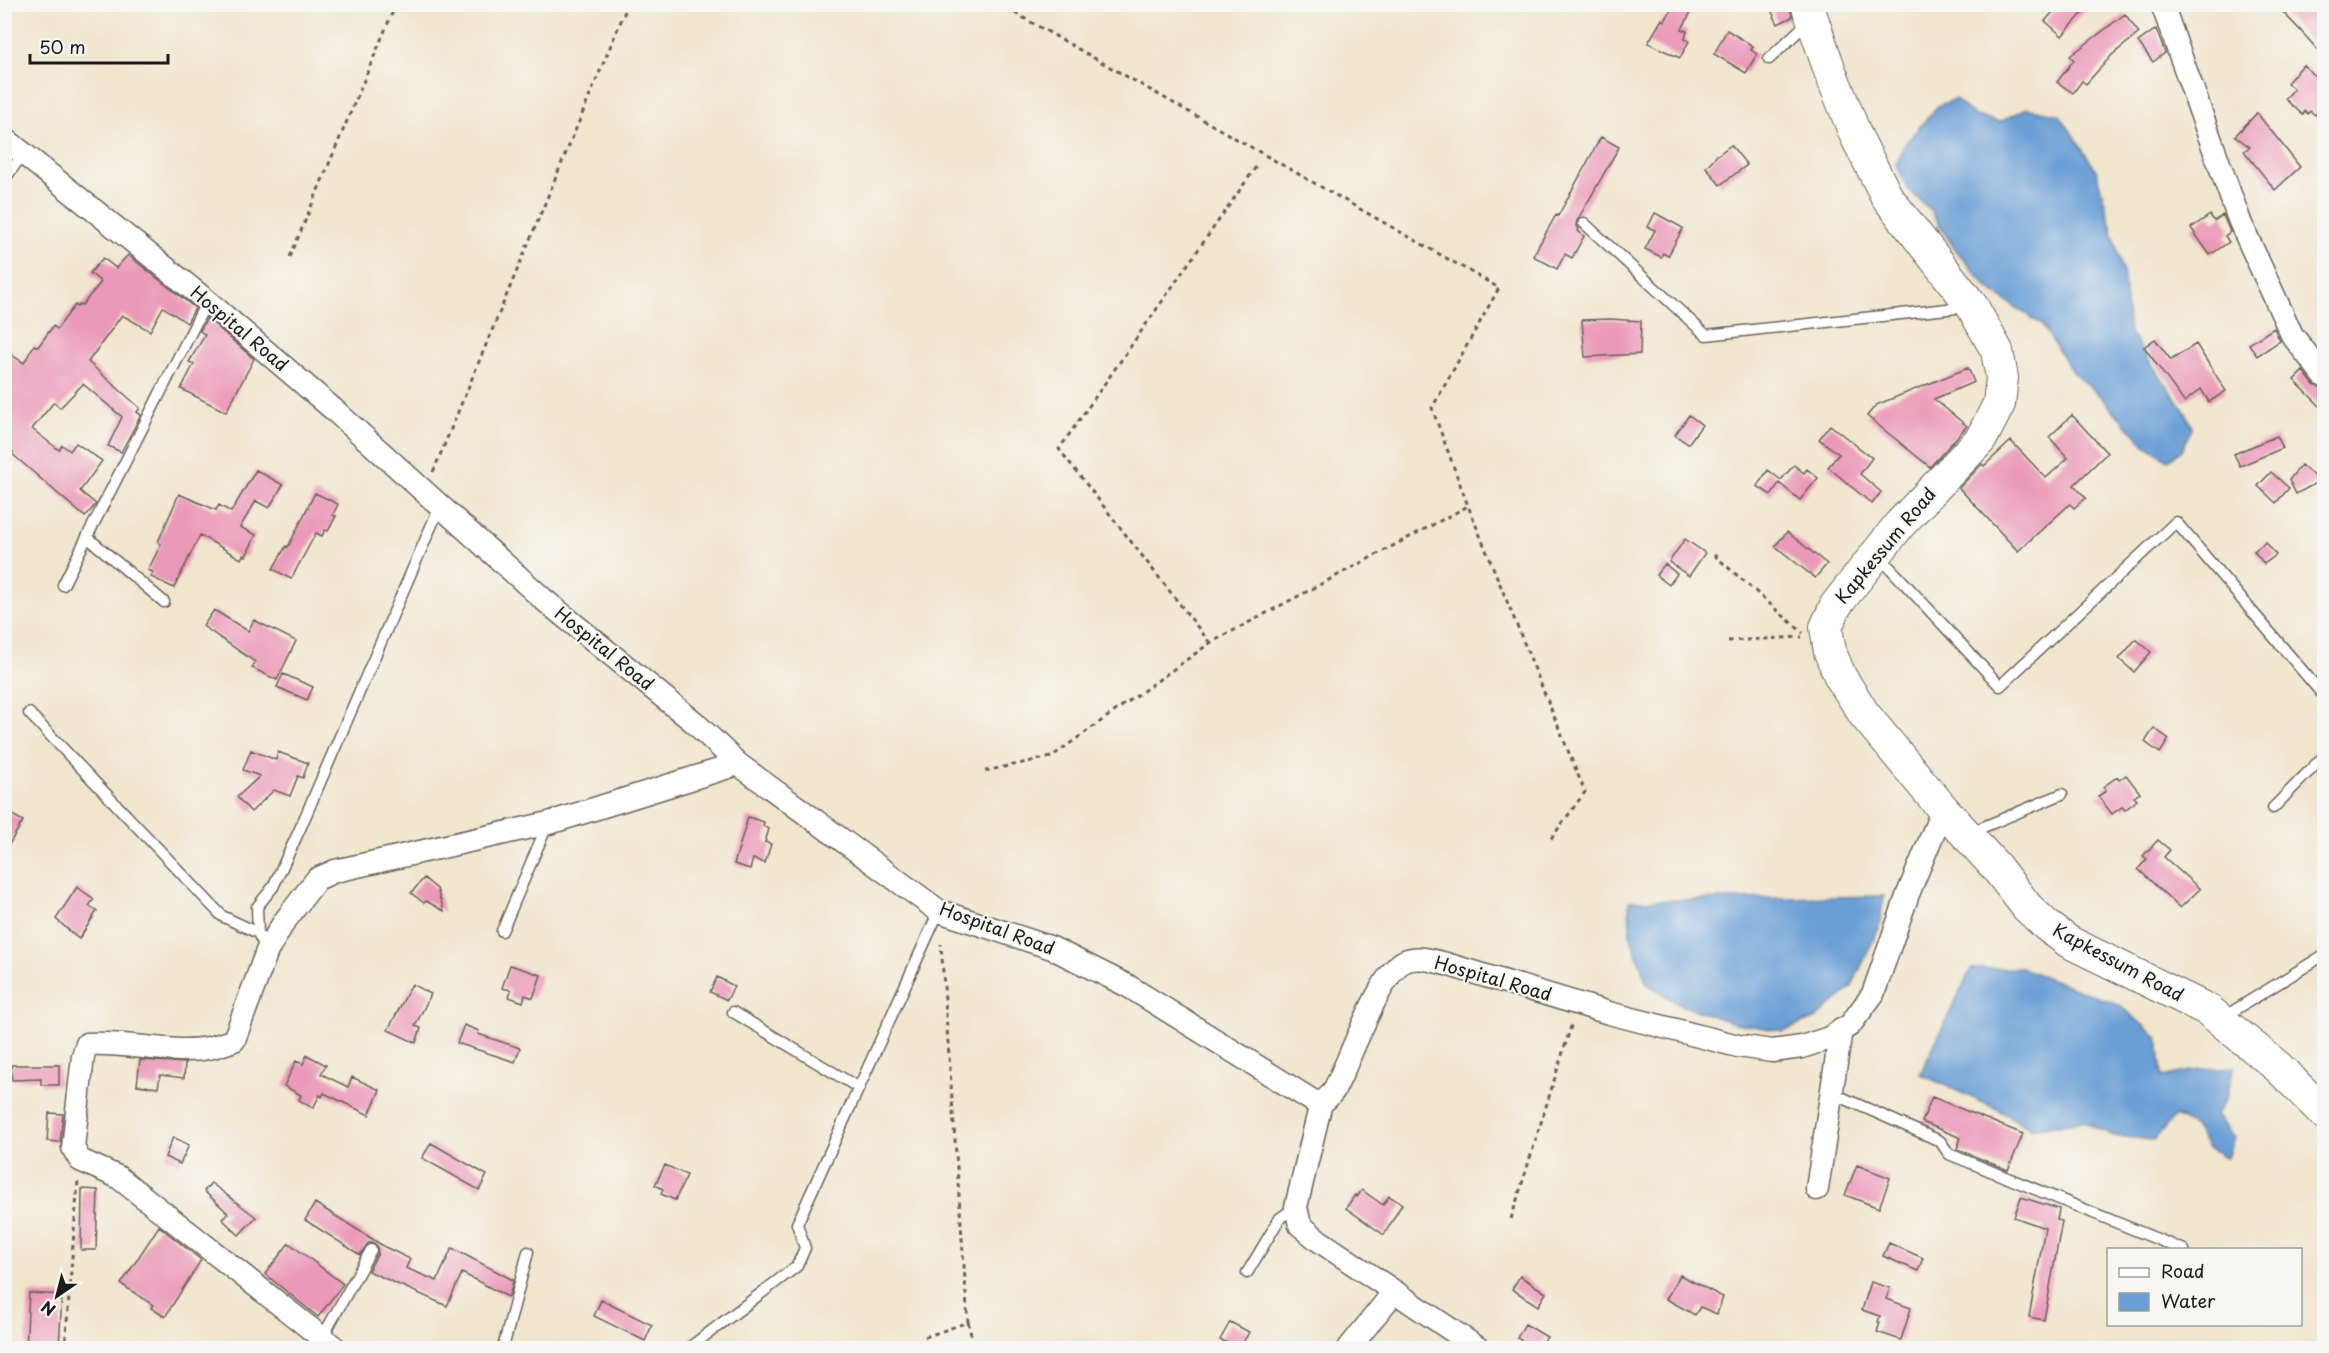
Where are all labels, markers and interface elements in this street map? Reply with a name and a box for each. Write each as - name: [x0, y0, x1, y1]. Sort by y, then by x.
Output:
- scale bar: [30, 27, 168, 65]
- text: 50 m: [39, 33, 86, 60]
- street label: Hospital Road: [185, 279, 295, 377]
- street label: Kapkessum Road: [1828, 481, 1942, 609]
- street label: Hospital Road: [550, 599, 660, 696]
- street label: Hospital Road: [936, 894, 1059, 961]
- street label: Kapkessum Road: [2048, 916, 2189, 1008]
- street label: Hospital Road: [1432, 948, 1555, 1007]
- legend: [2107, 1248, 2302, 1326]
- text: Road: [2161, 1257, 2205, 1284]
- north arrow: [27, 1266, 87, 1326]
- text: Water: [2161, 1287, 2216, 1314]
- text: N: [36, 1296, 60, 1323]

